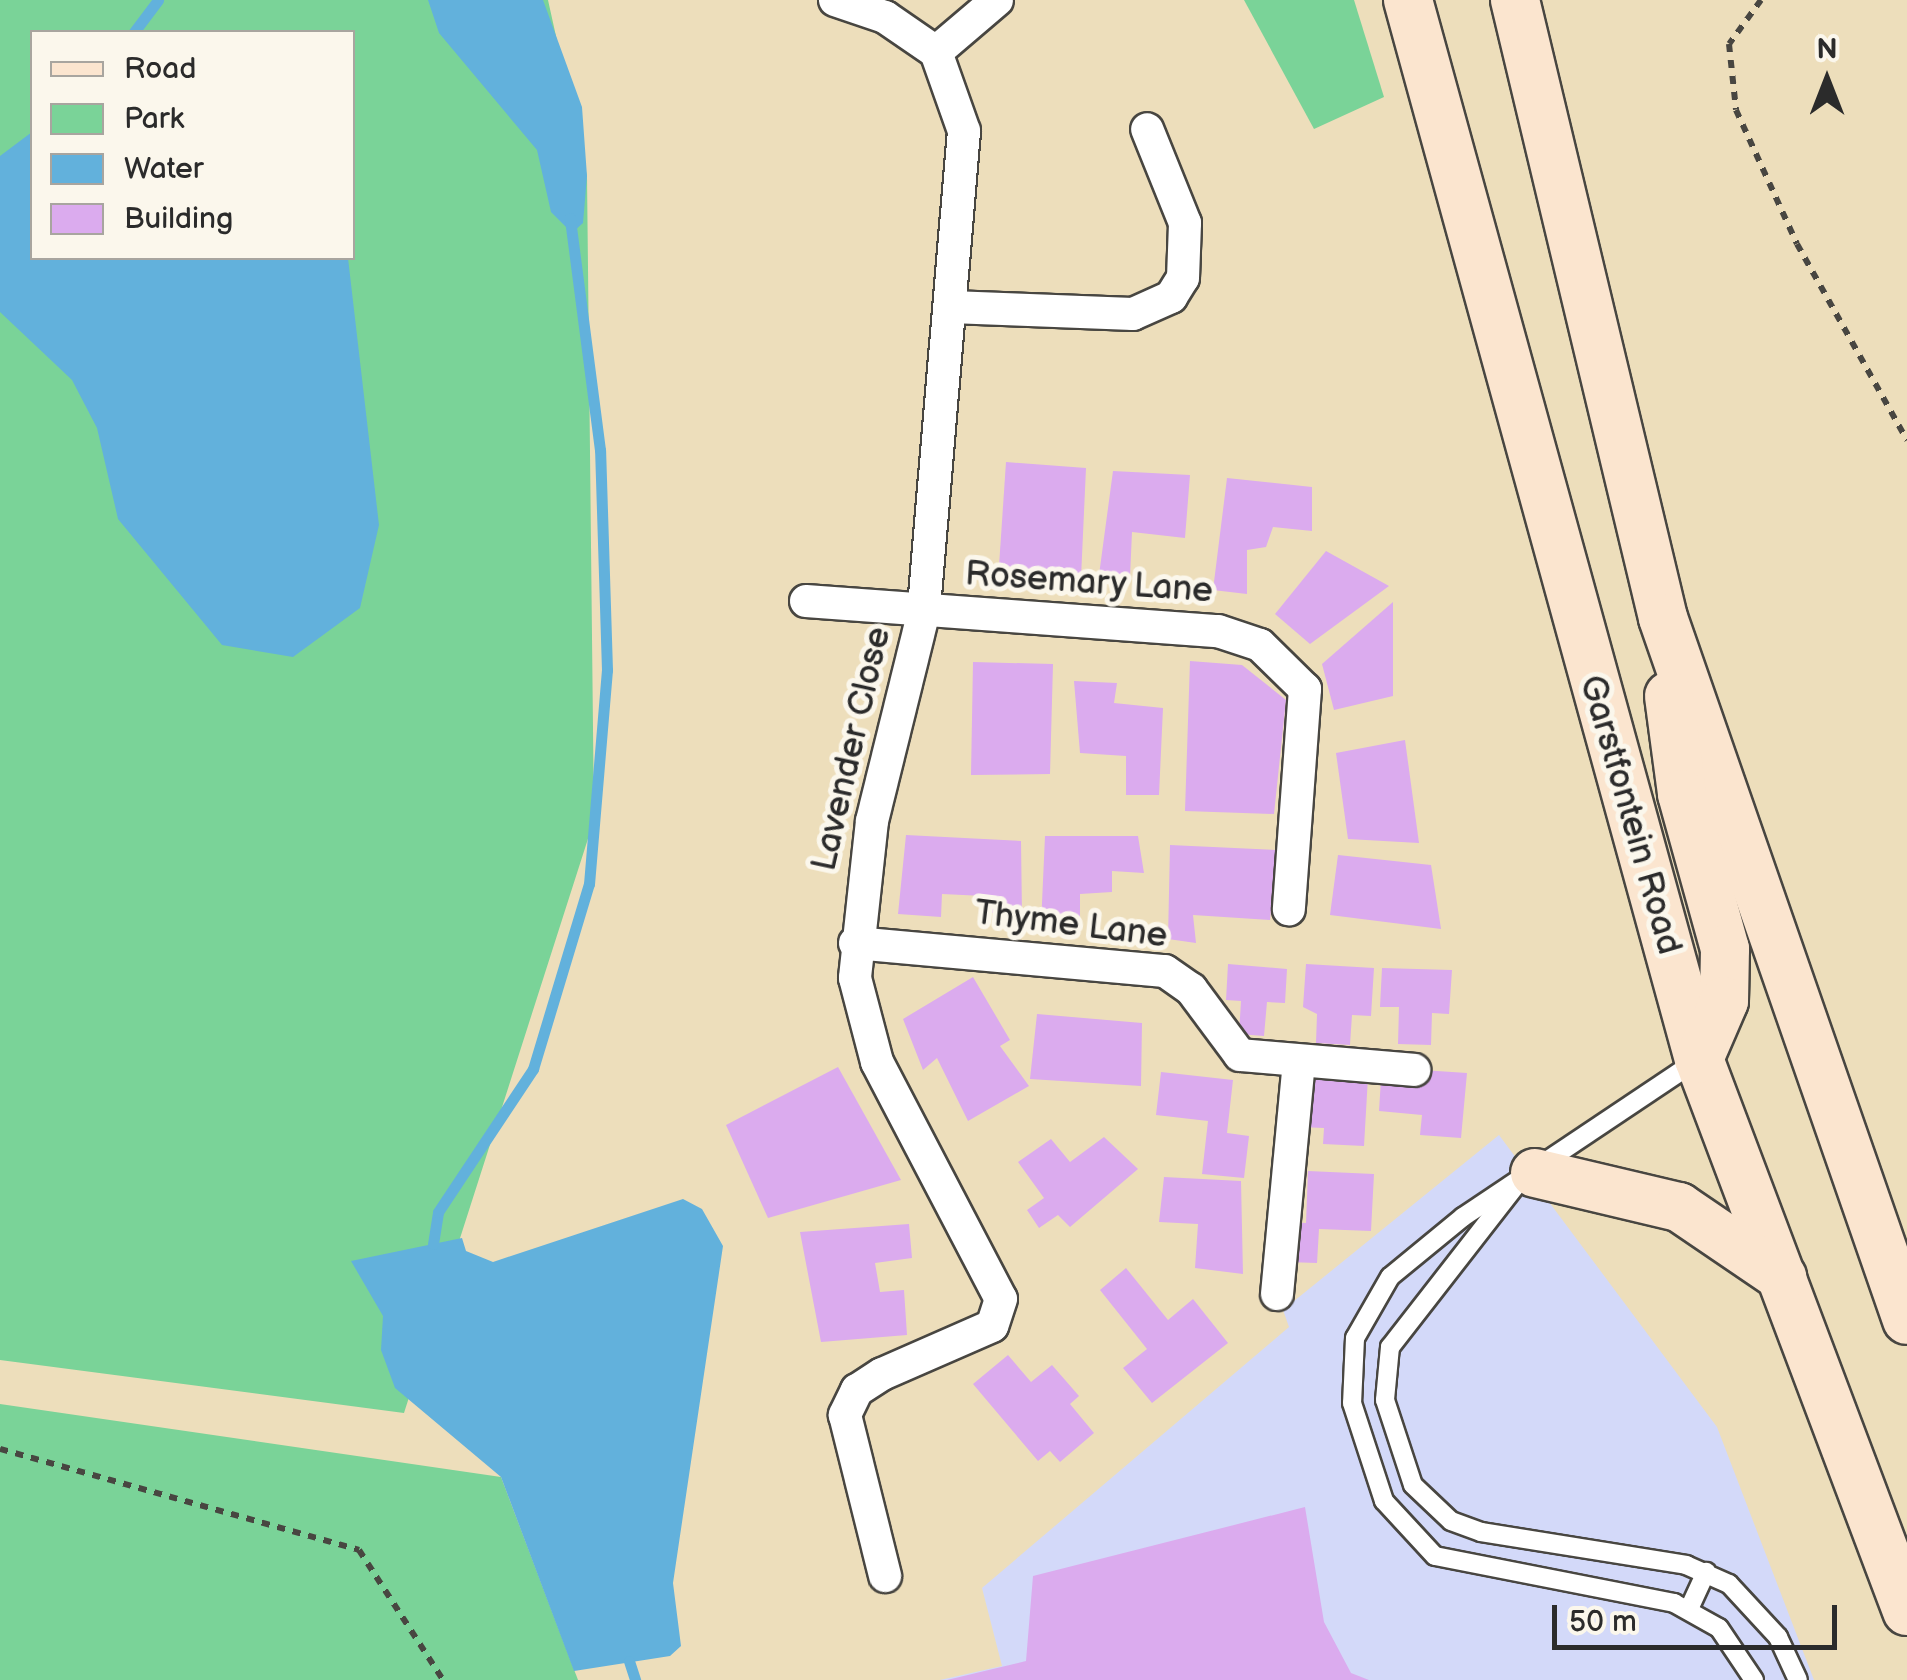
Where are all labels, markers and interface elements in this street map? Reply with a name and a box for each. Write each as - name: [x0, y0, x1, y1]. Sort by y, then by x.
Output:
- legend: [30, 30, 355, 260]
- north arrow: [1777, 30, 1877, 130]
- text: N: [1816, 33, 1838, 66]
- text: Road: [124, 51, 197, 87]
- text: Park: [124, 101, 184, 137]
- text: Water: [124, 151, 204, 187]
- text: Building: [124, 201, 233, 237]
- street label: Rosemary Lane: [963, 553, 1215, 613]
- street label: Lavender Close: [804, 623, 900, 875]
- street label: Garstfontein Road: [1570, 671, 1690, 959]
- street label: Thyme Lane: [972, 892, 1170, 958]
- scale bar: [1557, 1585, 1842, 1647]
- text: 50 m: [1569, 1604, 1637, 1640]

